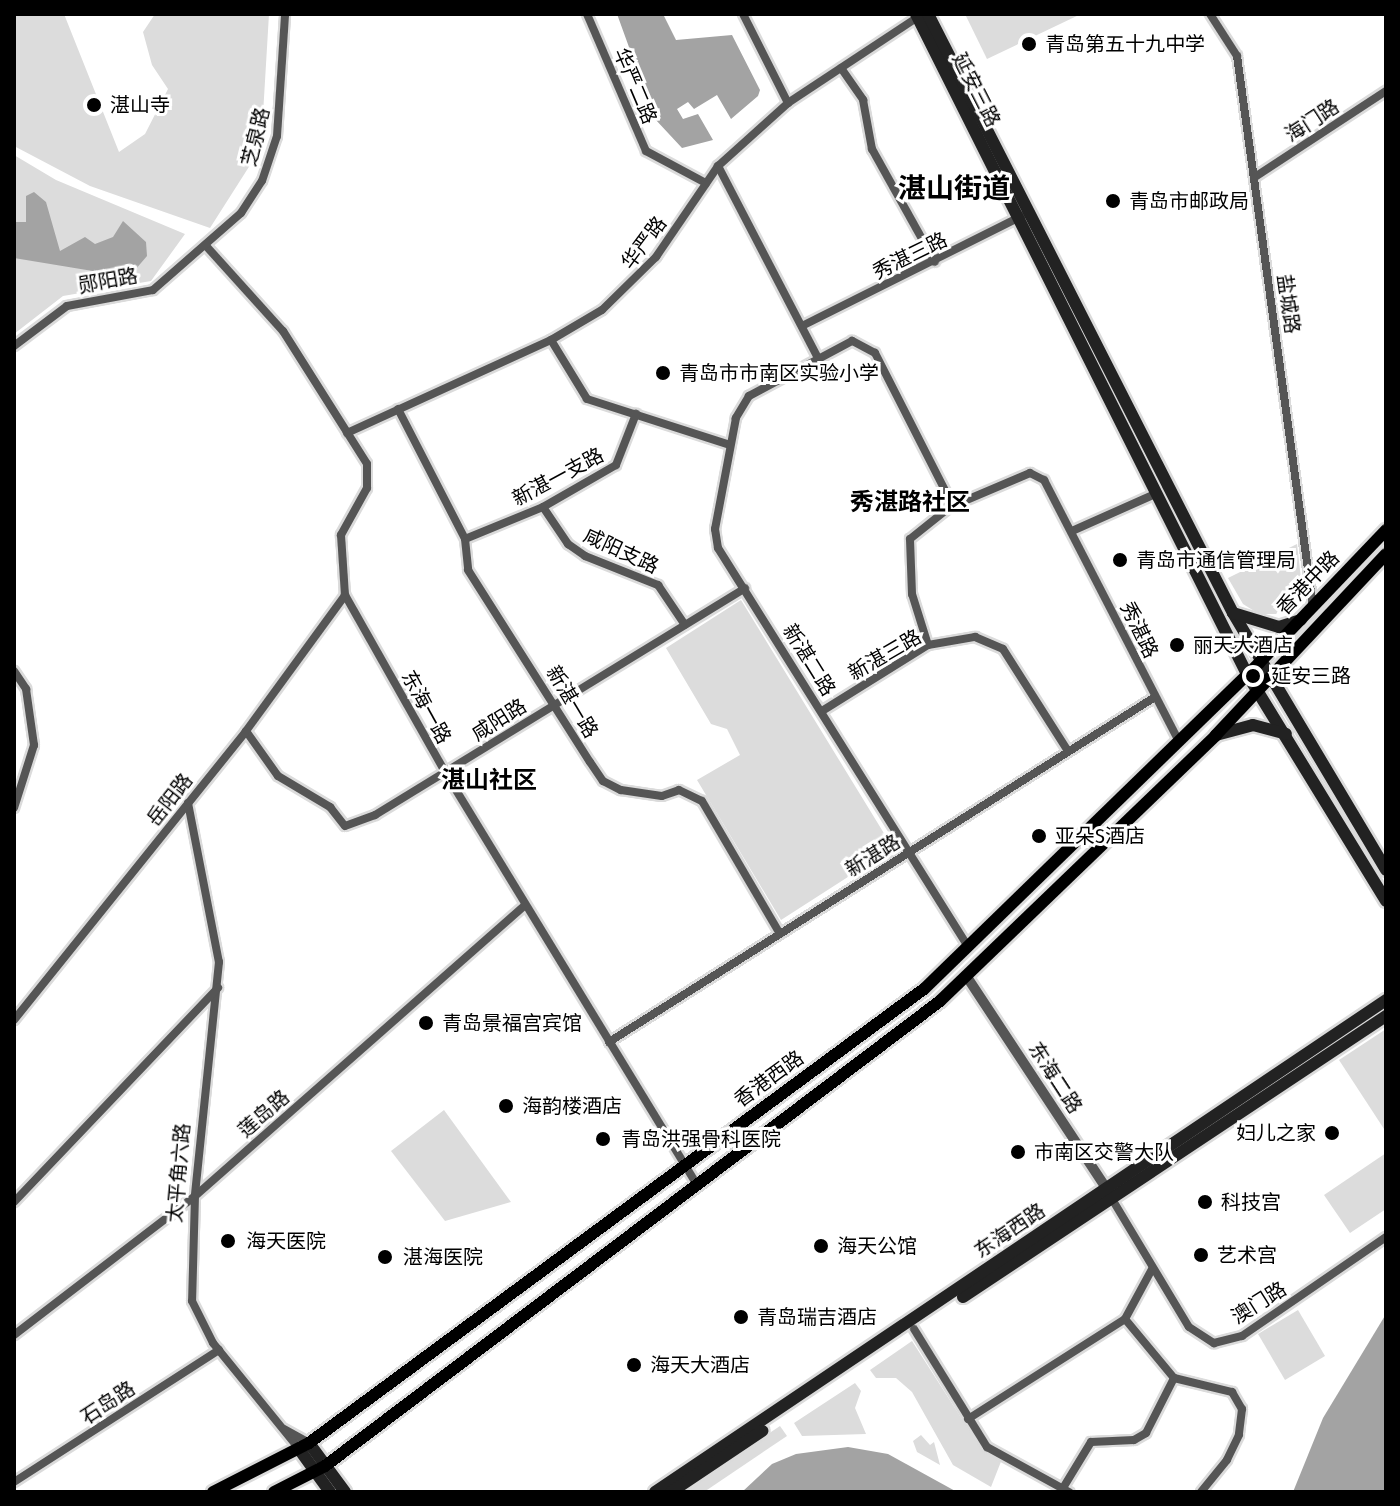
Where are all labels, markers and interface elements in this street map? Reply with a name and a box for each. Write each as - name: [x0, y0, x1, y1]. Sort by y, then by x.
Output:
- place label: 青岛第五十九中学: [1045, 32, 1205, 56]
- marker: 青岛第五十九中学: [1020, 35, 1038, 53]
- street label: 华严二路: [608, 44, 662, 128]
- street label: 延安三路: [947, 49, 1005, 131]
- place label: 湛山寺: [110, 93, 170, 117]
- street label: 海门路: [1280, 95, 1344, 147]
- marker: 湛山寺: [85, 96, 103, 114]
- street label: 芝泉路: [237, 105, 275, 169]
- district label: 湛山街道: [898, 172, 1010, 206]
- place label: 青岛市邮政局: [1129, 189, 1249, 213]
- marker: 青岛市邮政局: [1104, 192, 1122, 210]
- street label: 华严路: [616, 212, 672, 274]
- street label: 秀湛三路: [869, 228, 951, 284]
- street label: 郧阳路: [76, 264, 140, 298]
- street label: 盐城路: [1272, 273, 1304, 335]
- place label: 青岛市市南区实验小学: [679, 361, 879, 385]
- marker: 青岛市市南区实验小学: [654, 364, 672, 382]
- street label: 新湛一支路: [508, 443, 608, 511]
- district label: 秀湛路社区: [850, 489, 970, 517]
- street label: 咸阳支路: [580, 523, 662, 579]
- street label: 香港中路: [1272, 546, 1344, 620]
- place label: 青岛市通信管理局: [1136, 548, 1296, 572]
- marker: 青岛市通信管理局: [1111, 551, 1129, 569]
- street label: 秀湛路: [1115, 598, 1163, 662]
- street label: 新湛二路: [778, 620, 840, 700]
- street label: 新湛三路: [844, 625, 926, 685]
- place label: 丽天大酒店: [1193, 633, 1293, 657]
- marker: 丽天大酒店: [1168, 636, 1186, 654]
- street label: 新湛一路: [541, 662, 603, 742]
- place label: 延安三路: [1271, 664, 1351, 688]
- marker: 延安三路: [1242, 665, 1264, 687]
- street label: 东海一路: [396, 666, 456, 748]
- street label: 咸阳路: [467, 694, 531, 746]
- district label: 湛山社区: [441, 767, 537, 795]
- street label: 岳阳路: [142, 769, 198, 831]
- place label: 亚朵S酒店: [1055, 824, 1145, 848]
- marker: 亚朵S酒店: [1030, 827, 1048, 845]
- street label: 新湛路: [841, 830, 905, 882]
- place label: 青岛景福宫宾馆: [442, 1011, 582, 1035]
- marker: 青岛景福宫宾馆: [417, 1014, 435, 1032]
- street label: 东海二路: [1023, 1038, 1087, 1118]
- street label: 香港西路: [730, 1046, 808, 1112]
- street label: 莲岛路: [233, 1085, 295, 1143]
- place label: 海韵楼酒店: [522, 1094, 622, 1118]
- marker: 海韵楼酒店: [497, 1097, 515, 1115]
- place label: 妇儿之家: [1236, 1121, 1316, 1145]
- street label: 太平角六路: [163, 1122, 195, 1224]
- marker: 妇儿之家: [1323, 1124, 1341, 1142]
- place label: 青岛洪强骨科医院: [621, 1127, 781, 1151]
- marker: 青岛洪强骨科医院: [592, 1128, 614, 1150]
- place label: 市南区交警大队: [1034, 1140, 1174, 1164]
- marker: 市南区交警大队: [1009, 1143, 1027, 1161]
- place label: 科技宫: [1221, 1190, 1281, 1214]
- marker: 科技宫: [1196, 1193, 1214, 1211]
- street label: 东海西路: [970, 1199, 1050, 1263]
- place label: 海天医院: [246, 1229, 326, 1253]
- marker: 海天医院: [217, 1230, 239, 1252]
- place label: 海天公馆: [837, 1234, 917, 1258]
- marker: 海天公馆: [812, 1237, 830, 1255]
- place label: 艺术宫: [1217, 1243, 1277, 1267]
- place label: 湛海医院: [403, 1245, 483, 1269]
- marker: 湛海医院: [374, 1246, 396, 1268]
- marker: 艺术宫: [1192, 1246, 1210, 1264]
- street label: 澳门路: [1227, 1277, 1291, 1329]
- place label: 青岛瑞吉酒店: [757, 1305, 877, 1329]
- marker: 青岛瑞吉酒店: [732, 1308, 750, 1326]
- place label: 海天大酒店: [650, 1353, 750, 1377]
- marker: 海天大酒店: [625, 1356, 643, 1374]
- street label: 石岛路: [76, 1377, 140, 1429]

